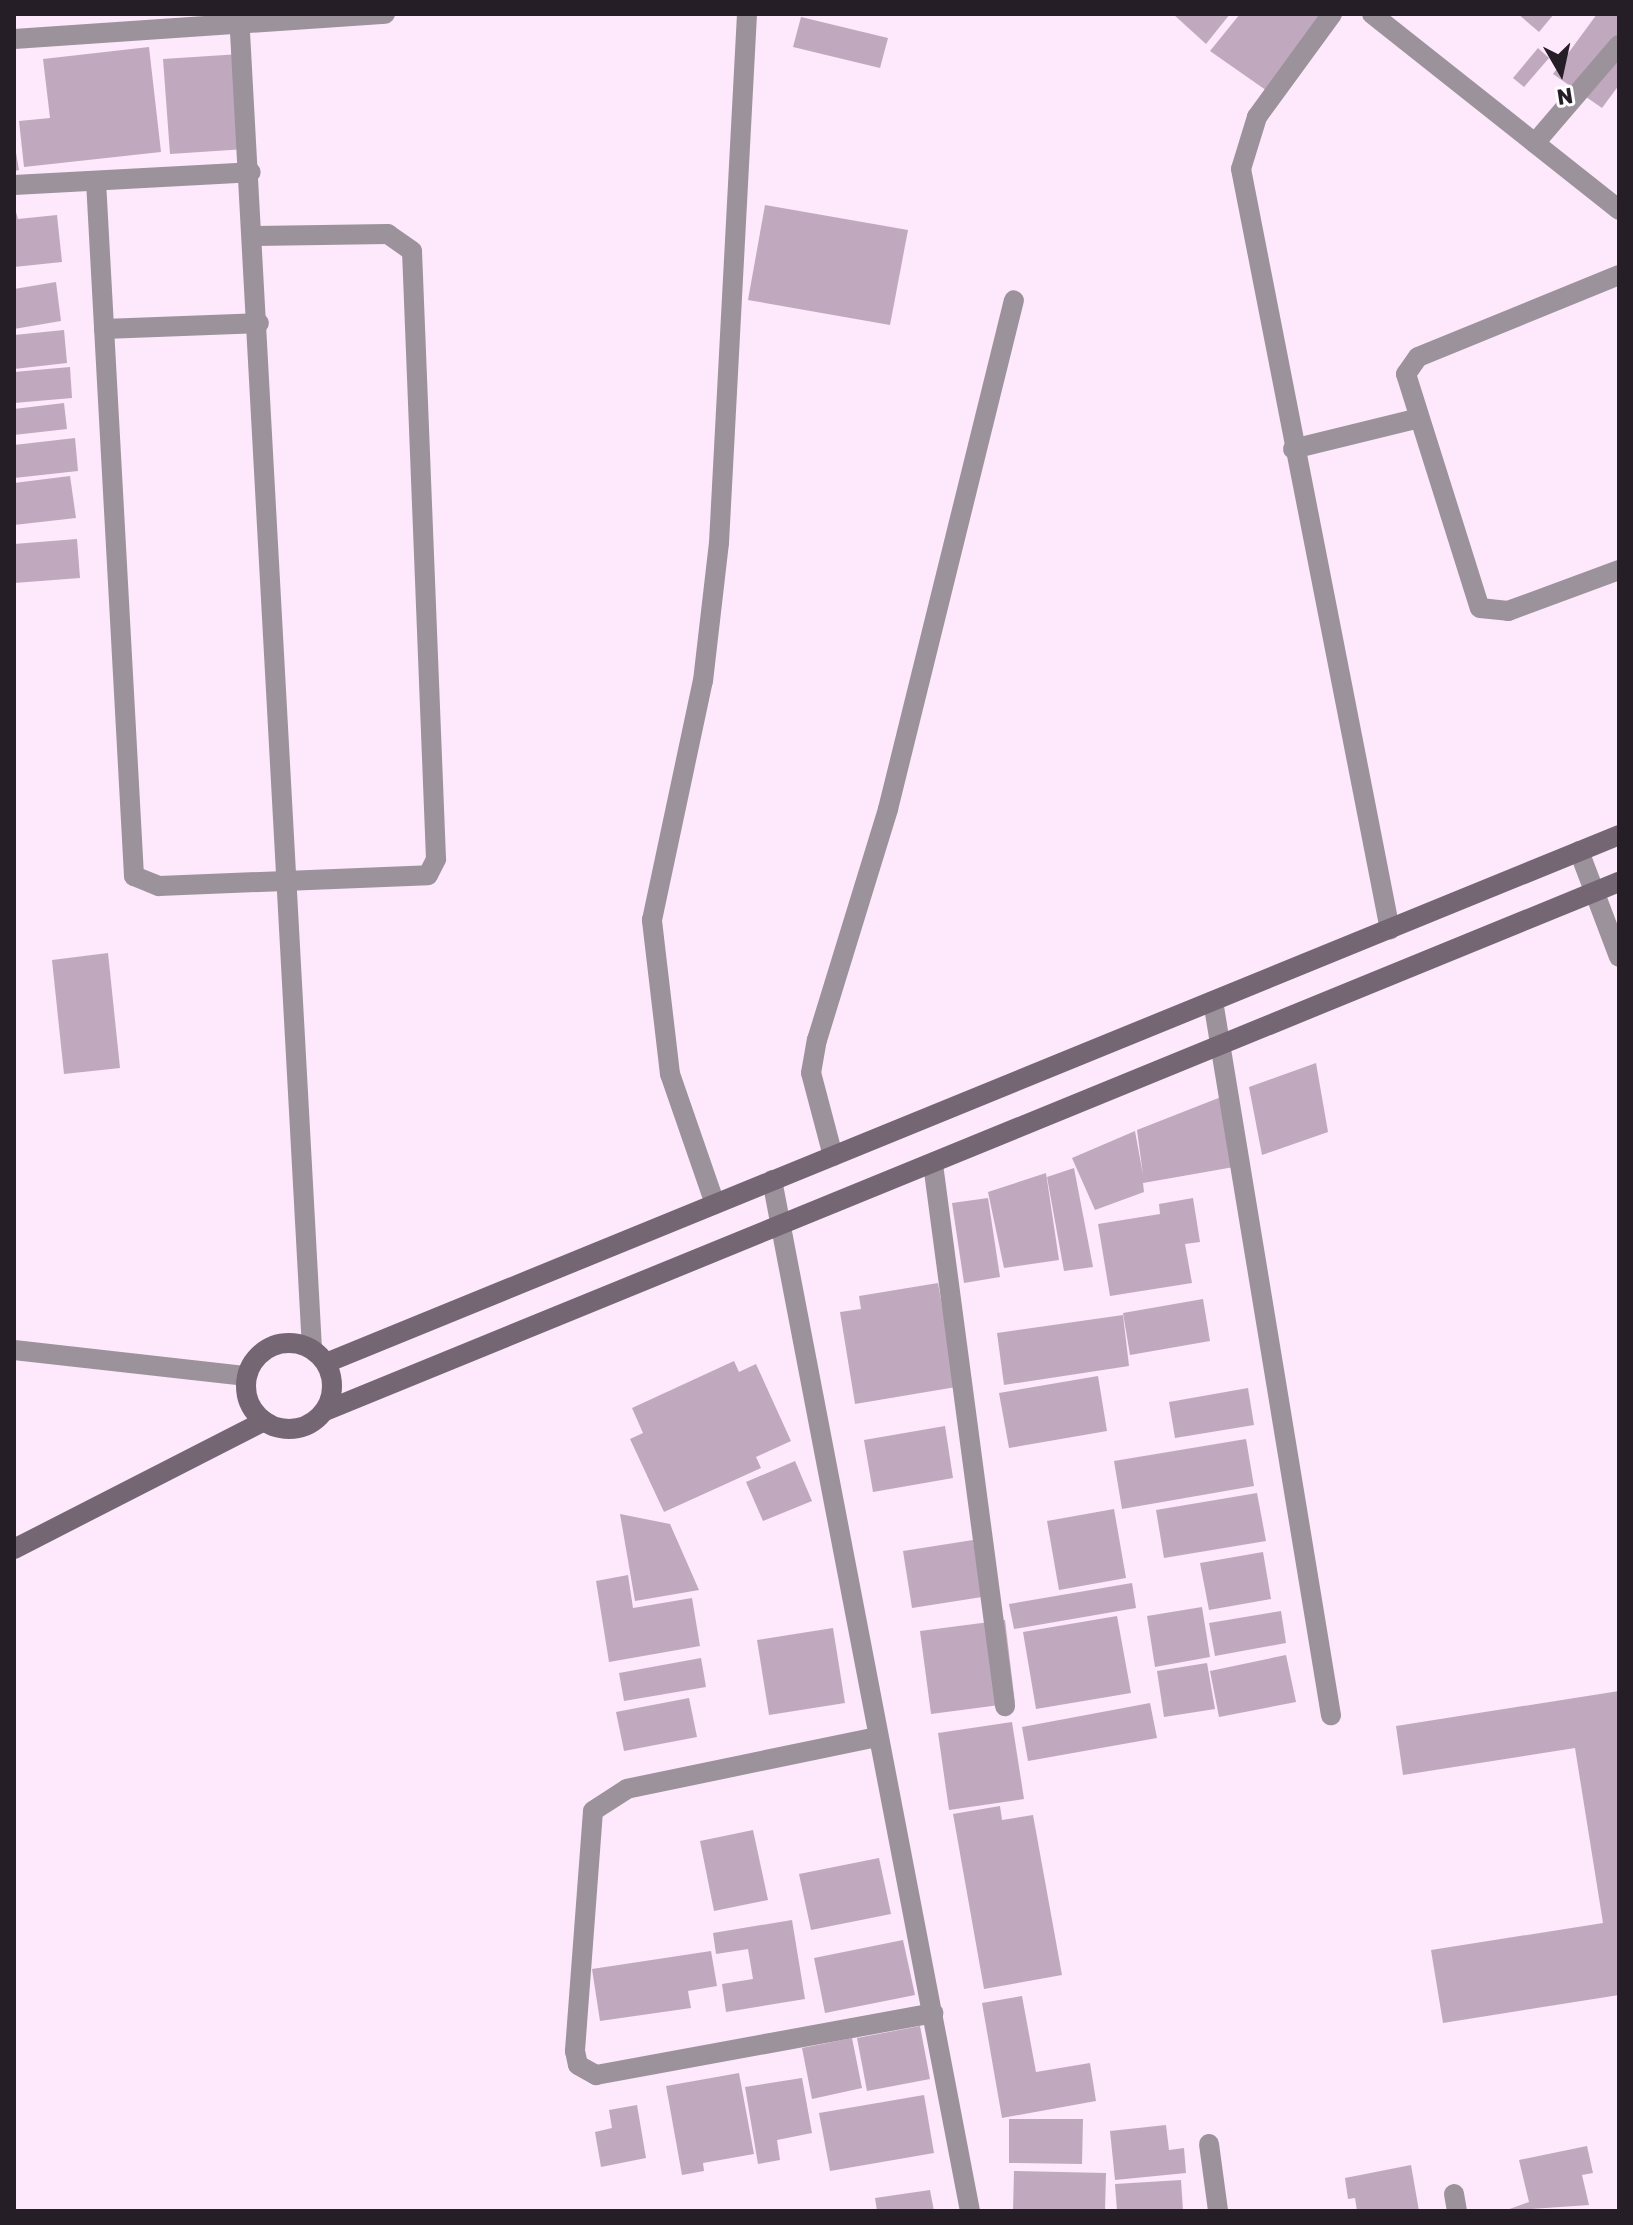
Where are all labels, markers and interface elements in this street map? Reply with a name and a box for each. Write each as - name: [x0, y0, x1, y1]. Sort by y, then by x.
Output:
- north arrow: [1521, 32, 1601, 112]
- text: N: [1555, 82, 1575, 111]

